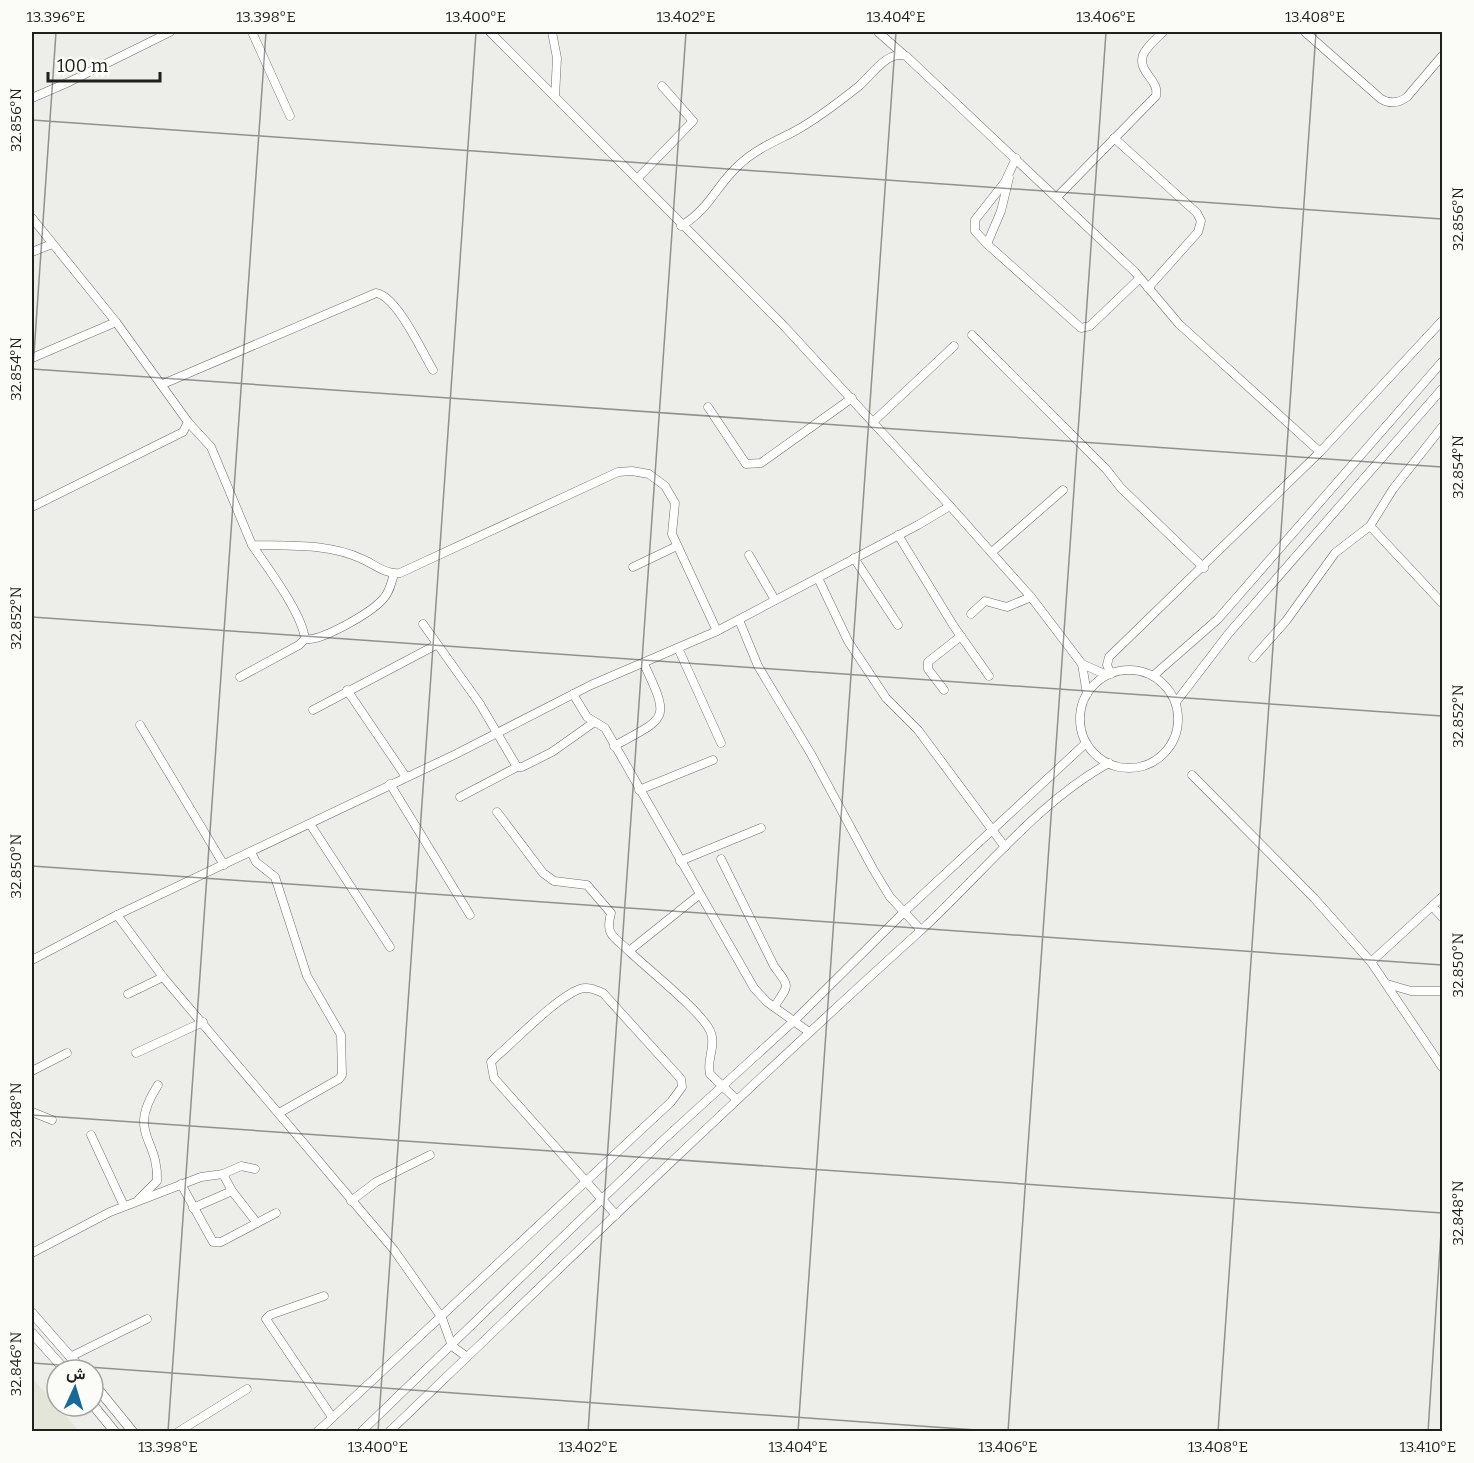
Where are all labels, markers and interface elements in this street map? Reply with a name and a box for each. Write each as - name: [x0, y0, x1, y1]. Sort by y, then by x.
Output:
- text: 13.396°E: [27, 8, 85, 26]
- text: 13.398°E: [236, 8, 296, 26]
- text: 13.400°E: [446, 8, 506, 26]
- text: 13.402°E: [656, 8, 716, 26]
- text: 13.404°E: [866, 8, 926, 26]
- text: 13.406°E: [1076, 8, 1136, 26]
- text: 13.408°E: [1285, 8, 1345, 26]
- scale bar: [48, 45, 160, 83]
- text: 100 m: [57, 55, 108, 77]
- text: 32.856°N: [7, 88, 25, 152]
- text: 32.856°N: [1449, 187, 1467, 251]
- text: 32.854°N: [7, 337, 25, 401]
- text: 32.854°N: [1449, 435, 1467, 499]
- text: 32.852°N: [7, 586, 25, 650]
- text: 32.852°N: [1449, 684, 1467, 748]
- text: 32.850°N: [7, 834, 25, 898]
- text: 32.850°N: [1449, 933, 1467, 997]
- text: 32.848°N: [7, 1082, 25, 1148]
- text: 32.848°N: [1449, 1180, 1467, 1246]
- text: 32.846°N: [7, 1332, 25, 1396]
- north arrow: [45, 1358, 105, 1418]
- text: ش: [66, 1363, 86, 1384]
- text: 13.398°E: [138, 1438, 198, 1456]
- text: 13.400°E: [348, 1438, 408, 1456]
- text: 13.402°E: [558, 1438, 618, 1456]
- text: 13.404°E: [768, 1438, 828, 1456]
- text: 13.406°E: [978, 1438, 1038, 1456]
- text: 13.408°E: [1188, 1438, 1248, 1456]
- text: 13.410°E: [1400, 1438, 1456, 1456]

